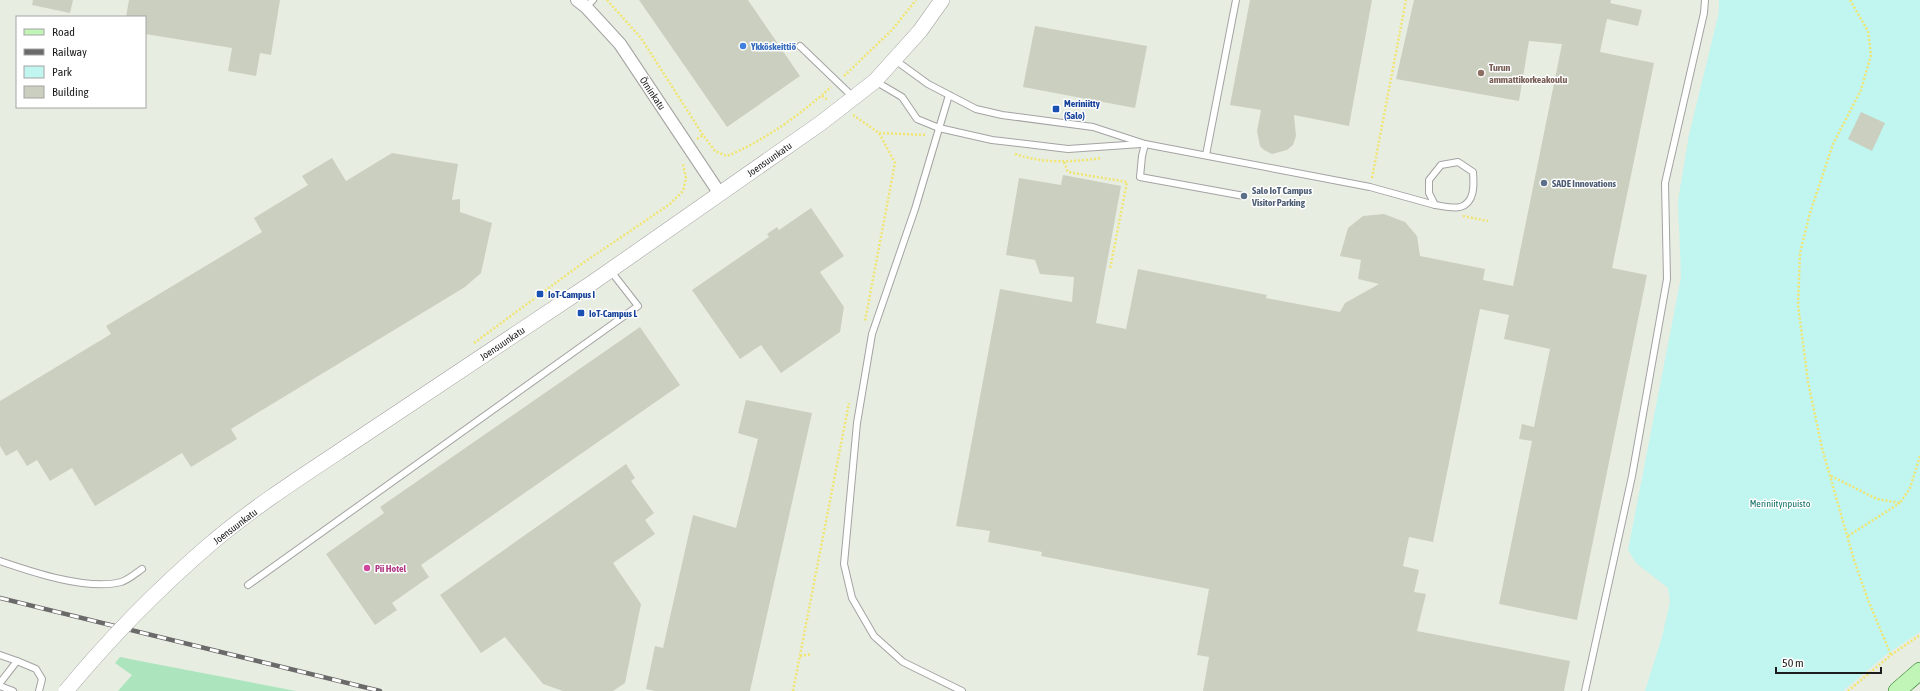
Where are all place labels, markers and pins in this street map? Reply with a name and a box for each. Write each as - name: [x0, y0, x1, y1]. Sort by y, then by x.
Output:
- marker: Ykköskeittiö: [738, 41, 748, 51]
- place label: Ykköskeittiö: [750, 41, 796, 52]
- place label: Turun ammattikorkeakoulu: [1489, 62, 1567, 85]
- marker: Turun ammattikorkeakoulu: [1476, 68, 1486, 78]
- place label: Meriniitty (Salo): [1064, 98, 1101, 121]
- marker: Meriniitty (Salo): [1051, 104, 1061, 114]
- marker: SADE Innovations: [1539, 178, 1549, 188]
- place label: SADE Innovations: [1552, 178, 1617, 189]
- place label: Salo IoT Campus Visitor Parking: [1251, 185, 1312, 208]
- marker: Salo IoT Campus Visitor Parking: [1239, 191, 1249, 201]
- marker: IoT-Campus I: [535, 289, 545, 299]
- place label: IoT-Campus I: [548, 289, 595, 300]
- marker: IoT-Campus L: [576, 308, 586, 318]
- place label: IoT-Campus L: [589, 308, 637, 319]
- marker: Pii Hotel: [362, 563, 372, 573]
- place label: Pii Hotel: [375, 563, 407, 574]

